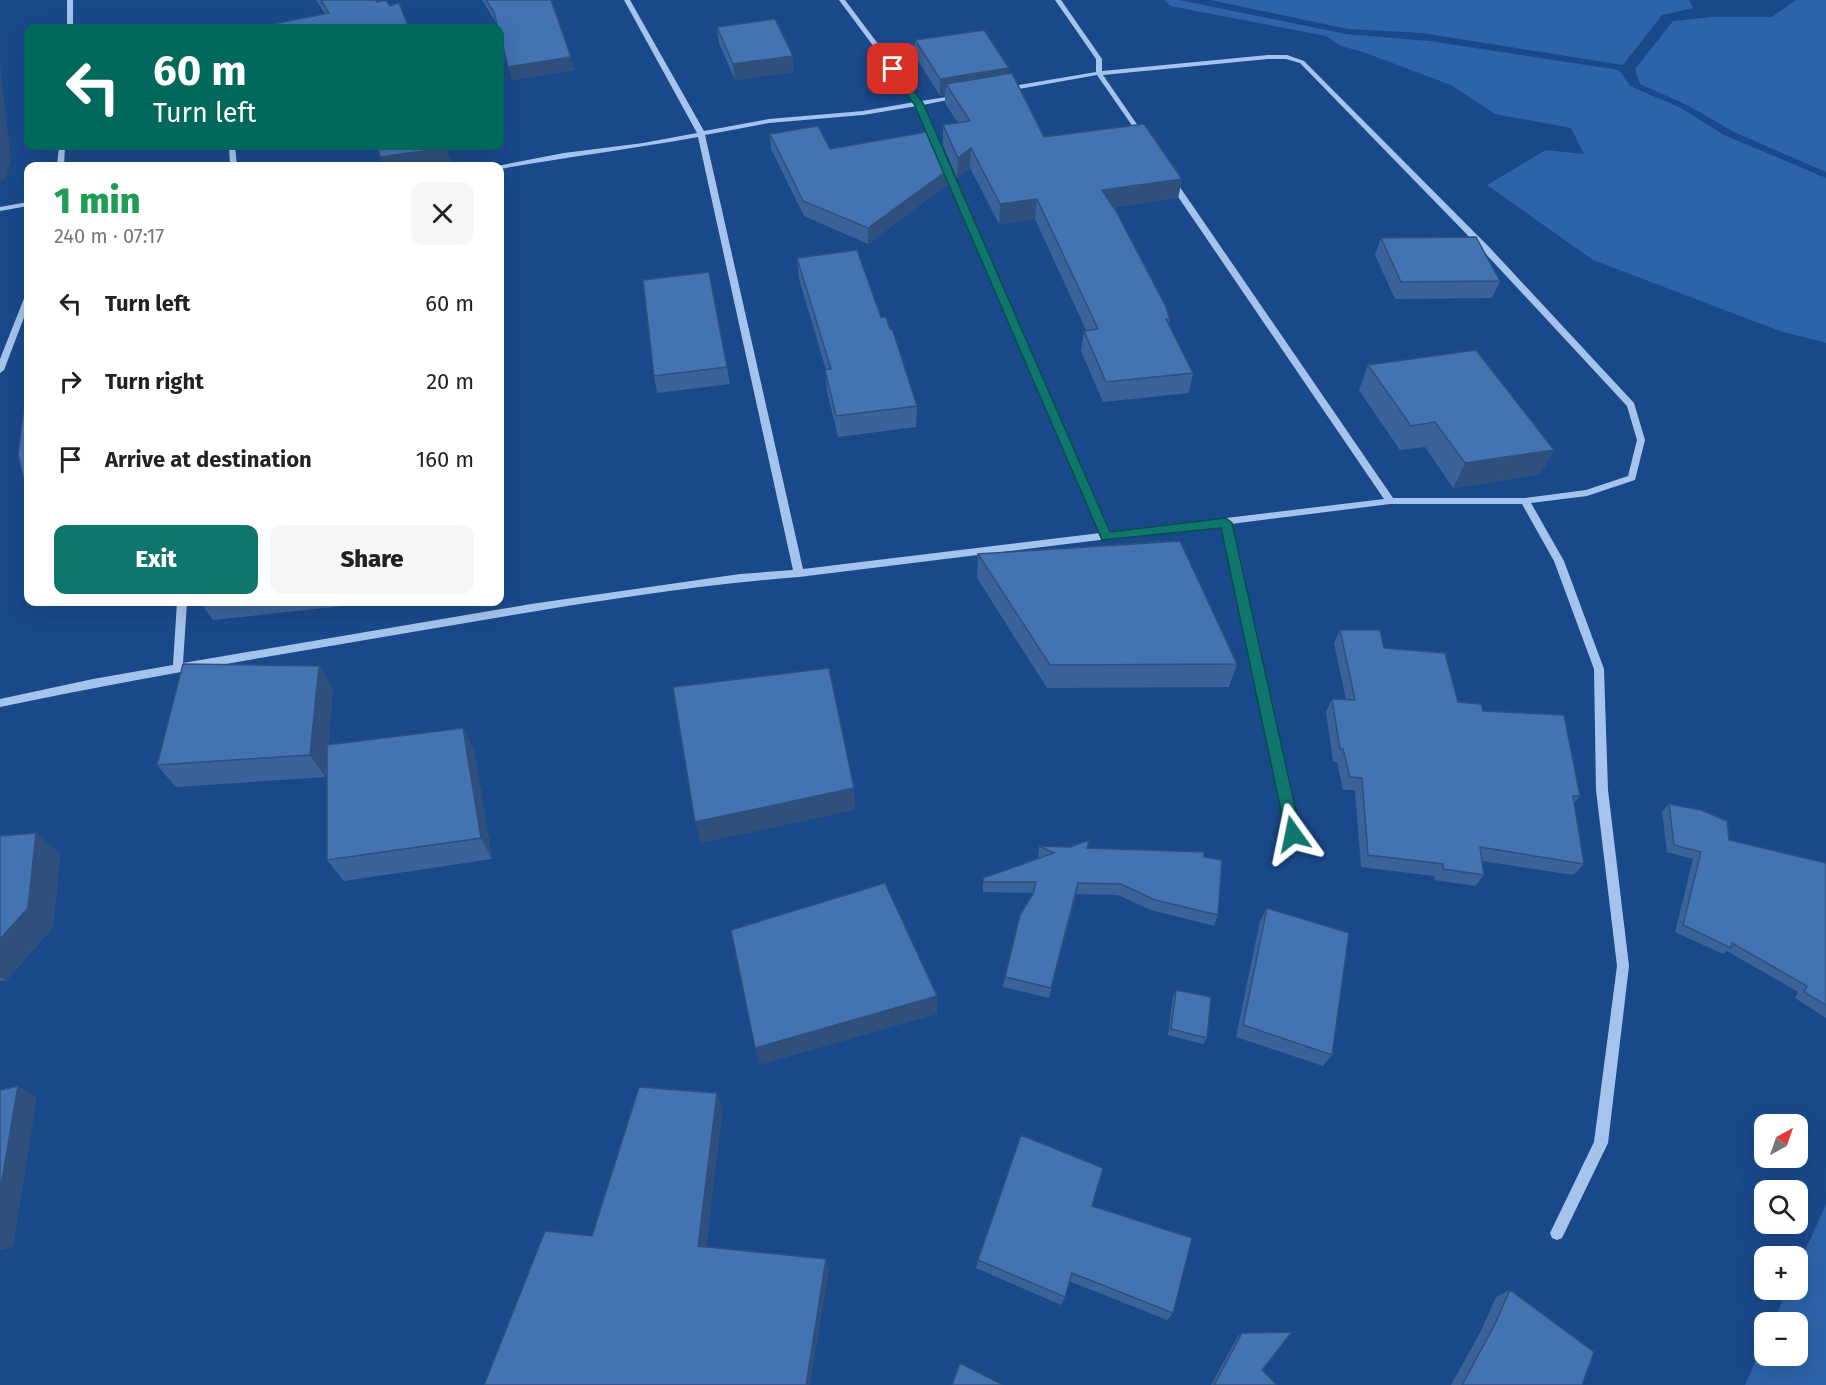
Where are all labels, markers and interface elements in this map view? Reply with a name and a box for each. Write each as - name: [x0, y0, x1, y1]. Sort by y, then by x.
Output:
- pin: [867, 43, 918, 94]
- text: 60 m: [153, 46, 247, 96]
- icon: left: [54, 48, 132, 126]
- icon: arrive: [876, 52, 909, 85]
- text: Turn left: [153, 97, 256, 129]
- text: 1 min: [54, 179, 140, 223]
- button: close: [411, 182, 474, 245]
- text: 240 m · 07:17: [54, 224, 164, 248]
- icon: left: [54, 287, 87, 320]
- text: Turn left: [105, 290, 190, 317]
- text: 60 m: [425, 290, 474, 317]
- icon: right: [54, 365, 87, 398]
- text: Turn right: [105, 368, 204, 395]
- text: 20 m: [426, 368, 474, 395]
- icon: arrive: [54, 443, 87, 476]
- text: Arrive at destination: [105, 446, 312, 473]
- text: 160 m: [416, 446, 474, 473]
- button: Exit: [54, 525, 258, 594]
- button: Share: [270, 525, 474, 594]
- position arrow: [1261, 802, 1325, 866]
- north arrow: [1754, 1114, 1808, 1168]
- map controls: [1754, 1114, 1808, 1366]
- button: search: [1754, 1180, 1808, 1234]
- button: +: [1754, 1246, 1808, 1300]
- button: −: [1754, 1312, 1808, 1366]

